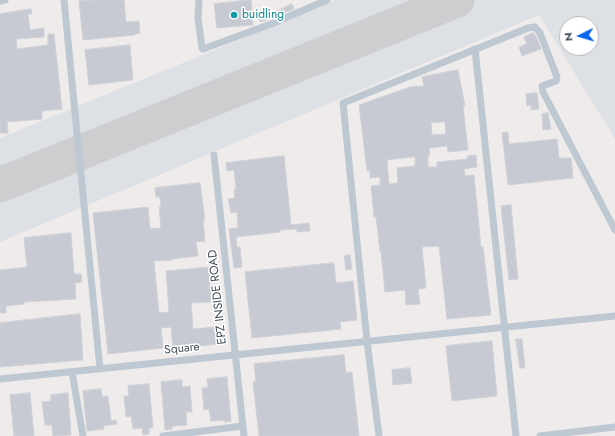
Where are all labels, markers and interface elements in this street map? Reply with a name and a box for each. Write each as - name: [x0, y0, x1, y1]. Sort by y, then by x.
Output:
- place label: buidling: [242, 8, 284, 22]
- marker: buidling: [229, 10, 239, 20]
- north arrow: [559, 16, 599, 56]
- text: N: [560, 32, 576, 42]
- street label: EPZ INSIDE ROAD: [206, 249, 230, 345]
- street label: Square: [164, 340, 200, 358]

